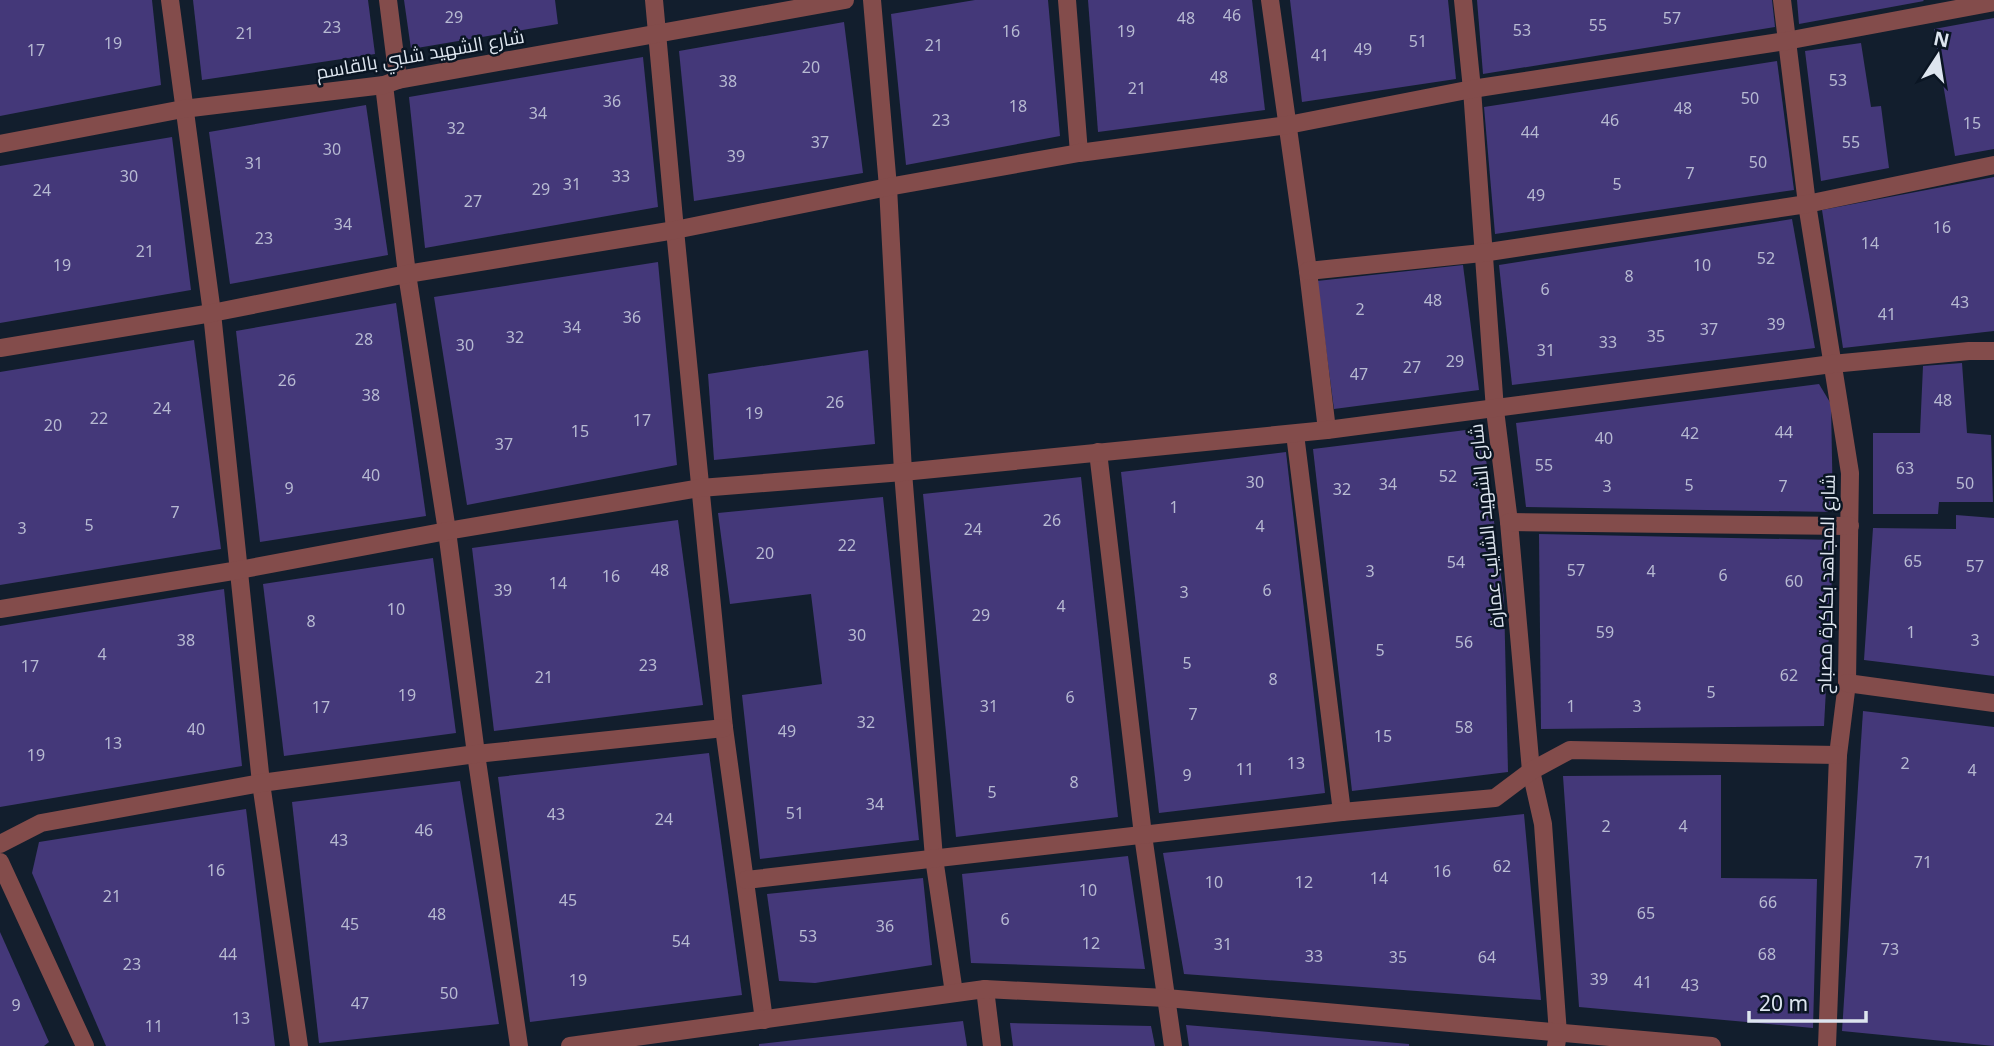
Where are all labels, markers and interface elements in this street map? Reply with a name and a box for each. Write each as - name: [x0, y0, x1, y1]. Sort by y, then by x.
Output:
- house number: 46: [1223, 4, 1241, 26]
- house number: 29: [445, 6, 463, 28]
- house number: 48: [1177, 7, 1195, 29]
- house number: 57: [1663, 7, 1681, 29]
- house number: 55: [1589, 14, 1607, 36]
- house number: 23: [323, 16, 341, 38]
- house number: 53: [1513, 19, 1531, 41]
- house number: 16: [1002, 20, 1020, 42]
- house number: 19: [1117, 20, 1135, 42]
- north arrow: [1903, 21, 1973, 91]
- house number: 21: [236, 22, 254, 44]
- street label: شارع الشهيد شلبي بالقاسم: [314, 23, 527, 87]
- text: N: [1931, 25, 1952, 54]
- house number: 51: [1409, 30, 1427, 52]
- house number: 19: [104, 32, 122, 54]
- house number: 21: [925, 34, 943, 56]
- house number: 49: [1354, 38, 1372, 60]
- house number: 17: [27, 39, 45, 61]
- house number: 41: [1311, 44, 1329, 66]
- house number: 20: [802, 56, 820, 78]
- house number: 48: [1210, 66, 1228, 88]
- house number: 53: [1829, 69, 1847, 91]
- house number: 38: [719, 70, 737, 92]
- house number: 21: [1128, 77, 1146, 99]
- house number: 50: [1741, 87, 1759, 109]
- house number: 36: [603, 90, 621, 112]
- house number: 18: [1009, 95, 1027, 117]
- house number: 48: [1674, 97, 1692, 119]
- house number: 34: [529, 102, 547, 124]
- house number: 23: [932, 109, 950, 131]
- house number: 46: [1601, 109, 1619, 131]
- house number: 15: [1963, 112, 1981, 134]
- house number: 32: [447, 117, 465, 139]
- house number: 44: [1521, 121, 1539, 143]
- house number: 37: [811, 131, 829, 153]
- house number: 55: [1842, 131, 1860, 153]
- house number: 30: [323, 138, 341, 160]
- house number: 39: [727, 145, 745, 167]
- house number: 50: [1749, 151, 1767, 173]
- house number: 31: [245, 152, 263, 174]
- house number: 7: [1685, 162, 1695, 184]
- house number: 30: [120, 165, 138, 187]
- house number: 33: [612, 165, 630, 187]
- house number: 31: [563, 173, 581, 195]
- house number: 5: [1612, 173, 1622, 195]
- house number: 29: [532, 178, 550, 200]
- house number: 24: [33, 179, 51, 201]
- house number: 49: [1527, 184, 1545, 206]
- house number: 27: [464, 190, 482, 212]
- house number: 34: [334, 213, 352, 235]
- house number: 16: [1933, 216, 1951, 238]
- house number: 23: [255, 227, 273, 249]
- house number: 14: [1861, 232, 1879, 254]
- house number: 21: [136, 240, 154, 262]
- house number: 52: [1757, 247, 1775, 269]
- house number: 19: [53, 254, 71, 276]
- house number: 10: [1693, 254, 1711, 276]
- house number: 8: [1624, 265, 1634, 287]
- house number: 6: [1540, 278, 1550, 300]
- house number: 48: [1424, 289, 1442, 311]
- house number: 43: [1951, 291, 1969, 313]
- house number: 2: [1355, 298, 1365, 320]
- house number: 41: [1878, 303, 1896, 325]
- house number: 36: [623, 306, 641, 328]
- house number: 39: [1767, 313, 1785, 335]
- house number: 34: [563, 316, 581, 338]
- house number: 37: [1700, 318, 1718, 340]
- house number: 35: [1647, 325, 1665, 347]
- house number: 32: [506, 326, 524, 348]
- house number: 28: [355, 328, 373, 350]
- house number: 33: [1599, 331, 1617, 353]
- house number: 30: [456, 334, 474, 356]
- house number: 31: [1537, 339, 1555, 361]
- house number: 29: [1446, 350, 1464, 372]
- house number: 27: [1403, 356, 1421, 378]
- house number: 47: [1350, 363, 1368, 385]
- house number: 26: [278, 369, 296, 391]
- house number: 38: [362, 384, 380, 406]
- house number: 48: [1934, 389, 1952, 411]
- house number: 26: [826, 391, 844, 413]
- house number: 24: [153, 397, 171, 419]
- house number: 19: [745, 402, 763, 424]
- house number: 22: [90, 407, 108, 429]
- house number: 17: [633, 409, 651, 431]
- house number: 20: [44, 414, 62, 436]
- house number: 15: [571, 420, 589, 442]
- house number: 44: [1775, 421, 1793, 443]
- street label: شارع الشهيد الشايب عمارة: [1462, 422, 1511, 629]
- house number: 42: [1681, 422, 1699, 444]
- house number: 40: [1595, 427, 1613, 449]
- house number: 37: [495, 433, 513, 455]
- house number: 55: [1535, 454, 1553, 476]
- house number: 63: [1896, 457, 1914, 479]
- house number: 40: [362, 464, 380, 486]
- house number: 52: [1439, 465, 1457, 487]
- house number: 30: [1246, 471, 1264, 493]
- house number: 50: [1956, 472, 1974, 494]
- house number: 34: [1379, 473, 1397, 495]
- house number: 5: [1684, 474, 1694, 496]
- street label: شارع المجاهد بكاكرة مصباح: [1811, 474, 1842, 694]
- house number: 3: [1602, 475, 1612, 497]
- house number: 7: [1778, 475, 1788, 497]
- house number: 9: [284, 477, 294, 499]
- house number: 32: [1333, 478, 1351, 500]
- house number: 1: [1169, 496, 1179, 518]
- house number: 7: [170, 501, 180, 523]
- house number: 26: [1043, 509, 1061, 531]
- house number: 5: [84, 514, 94, 536]
- house number: 4: [1255, 515, 1265, 537]
- house number: 3: [17, 517, 27, 539]
- house number: 24: [964, 518, 982, 540]
- house number: 22: [838, 534, 856, 556]
- house number: 20: [756, 542, 774, 564]
- house number: 65: [1904, 550, 1922, 572]
- house number: 54: [1447, 551, 1465, 573]
- house number: 57: [1966, 555, 1984, 577]
- house number: 48: [651, 559, 669, 581]
- house number: 57: [1567, 559, 1585, 581]
- house number: 3: [1365, 560, 1375, 582]
- house number: 4: [1646, 560, 1656, 582]
- house number: 6: [1718, 564, 1728, 586]
- house number: 16: [602, 565, 620, 587]
- house number: 60: [1785, 570, 1803, 592]
- house number: 14: [549, 572, 567, 594]
- house number: 39: [494, 579, 512, 601]
- house number: 6: [1262, 579, 1272, 601]
- house number: 3: [1179, 581, 1189, 603]
- house number: 4: [1056, 595, 1066, 617]
- house number: 10: [387, 598, 405, 620]
- house number: 29: [972, 604, 990, 626]
- house number: 8: [306, 610, 316, 632]
- house number: 59: [1596, 621, 1614, 643]
- house number: 1: [1906, 621, 1916, 643]
- house number: 30: [848, 624, 866, 646]
- house number: 38: [177, 629, 195, 651]
- house number: 3: [1970, 629, 1980, 651]
- house number: 56: [1455, 631, 1473, 653]
- house number: 5: [1375, 639, 1385, 661]
- house number: 4: [97, 643, 107, 665]
- house number: 5: [1182, 652, 1192, 674]
- house number: 23: [639, 654, 657, 676]
- house number: 17: [21, 655, 39, 677]
- house number: 62: [1780, 664, 1798, 686]
- house number: 21: [535, 666, 553, 688]
- house number: 8: [1268, 668, 1278, 690]
- house number: 5: [1706, 681, 1716, 703]
- house number: 19: [398, 684, 416, 706]
- house number: 6: [1065, 686, 1075, 708]
- house number: 31: [980, 695, 998, 717]
- house number: 1: [1566, 695, 1576, 717]
- house number: 3: [1632, 695, 1642, 717]
- house number: 17: [312, 696, 330, 718]
- house number: 7: [1188, 703, 1198, 725]
- house number: 32: [857, 711, 875, 733]
- house number: 58: [1455, 716, 1473, 738]
- house number: 40: [187, 718, 205, 740]
- house number: 49: [778, 720, 796, 742]
- house number: 15: [1374, 725, 1392, 747]
- house number: 13: [104, 732, 122, 754]
- house number: 19: [27, 744, 45, 766]
- house number: 13: [1287, 752, 1305, 774]
- house number: 2: [1900, 752, 1910, 774]
- house number: 11: [1236, 758, 1254, 780]
- house number: 4: [1967, 759, 1977, 781]
- house number: 9: [1182, 764, 1192, 786]
- house number: 8: [1069, 771, 1079, 793]
- house number: 5: [987, 781, 997, 803]
- house number: 34: [866, 793, 884, 815]
- house number: 51: [786, 802, 804, 824]
- house number: 43: [547, 803, 565, 825]
- house number: 24: [655, 808, 673, 830]
- house number: 2: [1601, 815, 1611, 837]
- house number: 4: [1678, 815, 1688, 837]
- house number: 46: [415, 819, 433, 841]
- house number: 43: [330, 829, 348, 851]
- house number: 71: [1914, 851, 1932, 873]
- house number: 62: [1493, 855, 1511, 877]
- house number: 16: [207, 859, 225, 881]
- house number: 16: [1433, 860, 1451, 882]
- house number: 14: [1370, 867, 1388, 889]
- house number: 10: [1205, 871, 1223, 893]
- house number: 12: [1295, 871, 1313, 893]
- house number: 10: [1079, 879, 1097, 901]
- house number: 21: [103, 885, 121, 907]
- house number: 45: [559, 889, 577, 911]
- house number: 66: [1759, 891, 1777, 913]
- house number: 65: [1637, 902, 1655, 924]
- house number: 48: [428, 903, 446, 925]
- house number: 6: [1000, 908, 1010, 930]
- house number: 45: [341, 913, 359, 935]
- house number: 36: [876, 915, 894, 937]
- house number: 53: [799, 925, 817, 947]
- house number: 54: [672, 930, 690, 952]
- house number: 12: [1082, 932, 1100, 954]
- house number: 31: [1214, 933, 1232, 955]
- house number: 73: [1881, 938, 1899, 960]
- house number: 44: [219, 943, 237, 965]
- house number: 68: [1758, 943, 1776, 965]
- house number: 33: [1305, 945, 1323, 967]
- house number: 35: [1389, 946, 1407, 968]
- house number: 64: [1478, 946, 1496, 968]
- house number: 23: [123, 953, 141, 975]
- house number: 39: [1590, 968, 1608, 990]
- house number: 19: [569, 969, 587, 991]
- house number: 41: [1634, 971, 1652, 993]
- house number: 43: [1681, 974, 1699, 996]
- scale bar: [1749, 979, 1866, 1023]
- house number: 50: [440, 982, 458, 1004]
- text: 20 m: [1759, 989, 1808, 1017]
- house number: 47: [351, 992, 369, 1014]
- house number: 9: [11, 994, 21, 1016]
- house number: 13: [232, 1007, 250, 1029]
- house number: 11: [145, 1015, 163, 1037]

